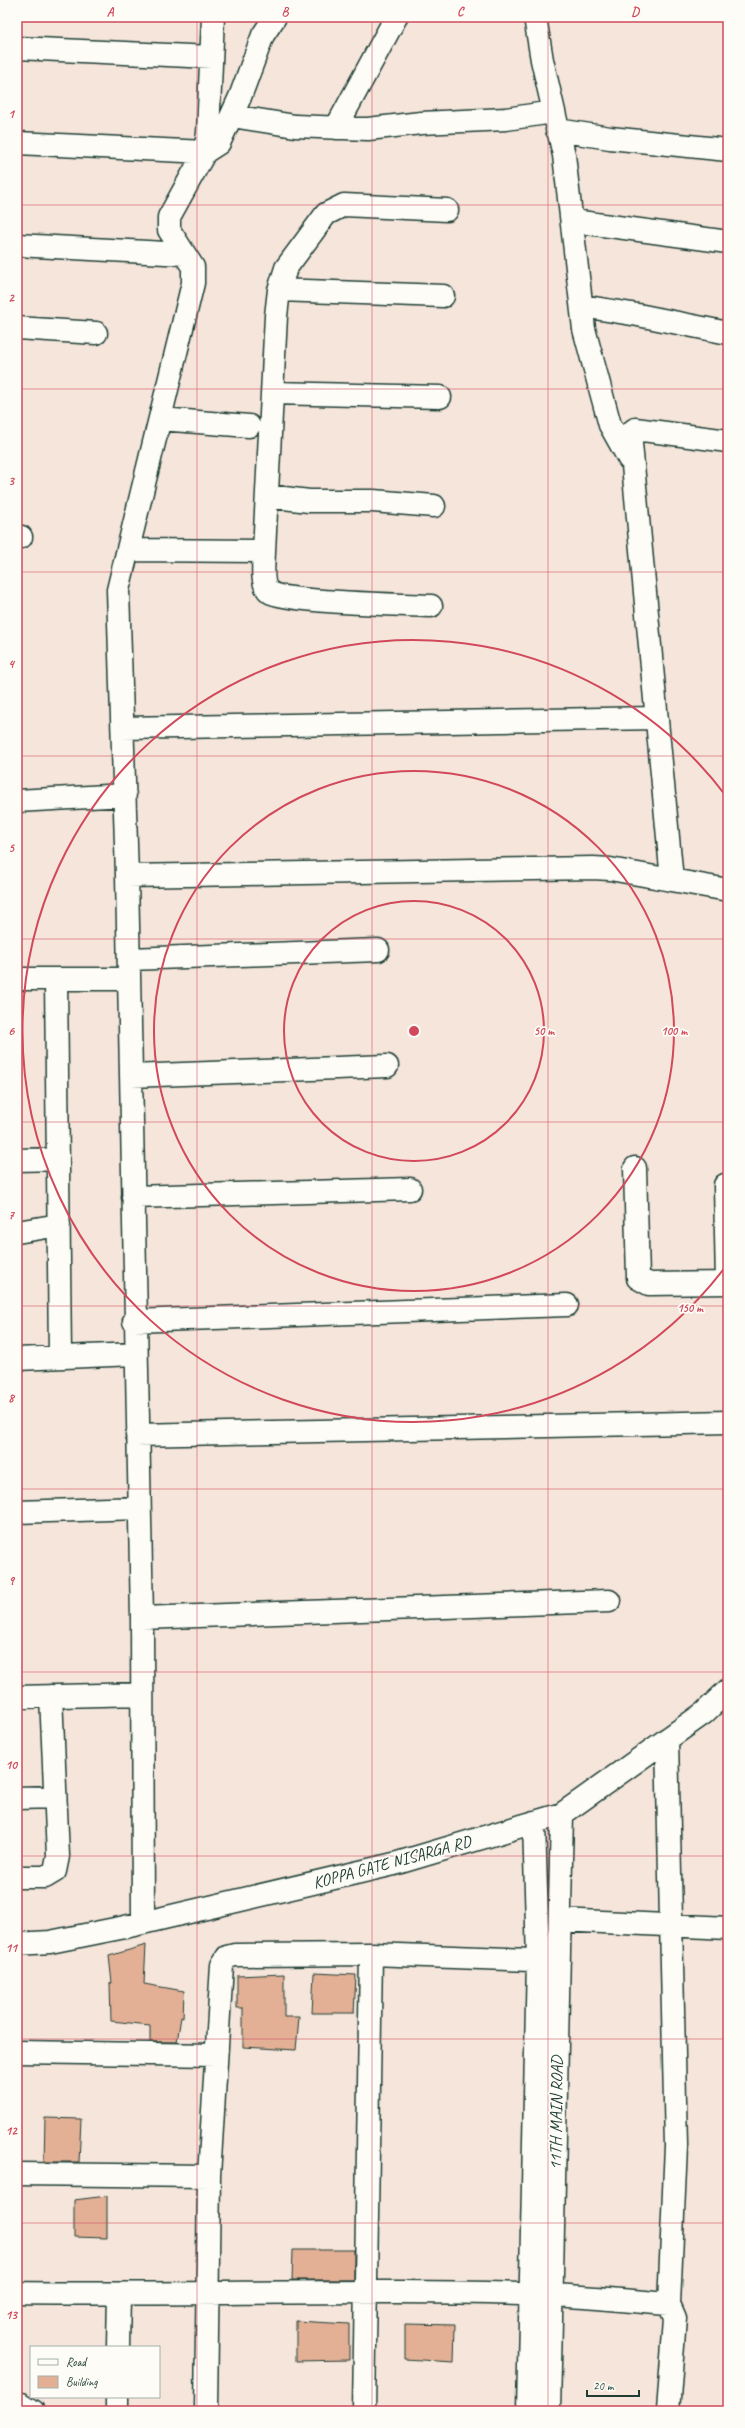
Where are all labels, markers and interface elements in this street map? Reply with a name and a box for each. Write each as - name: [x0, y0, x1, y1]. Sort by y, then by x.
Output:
- text: A: [107, 4, 115, 20]
- text: B: [282, 4, 290, 20]
- text: C: [457, 4, 465, 20]
- text: D: [631, 4, 640, 20]
- text: 1: [8, 106, 16, 122]
- text: 2: [8, 290, 15, 306]
- text: 3: [8, 473, 15, 489]
- text: 4: [8, 656, 16, 672]
- text: 5: [8, 840, 15, 856]
- text: 6: [8, 1023, 15, 1039]
- text: 50 m: [534, 1023, 555, 1039]
- text: 100 m: [661, 1023, 688, 1039]
- centre of rings: [407, 1024, 421, 1038]
- text: 7: [8, 1207, 15, 1223]
- text: 150 m: [677, 1300, 704, 1316]
- text: 8: [8, 1390, 16, 1406]
- text: 9: [8, 1573, 15, 1589]
- text: 10: [5, 1757, 18, 1773]
- street label: KOPPA GATE NISARGA RD: [311, 1830, 474, 1893]
- text: 11: [5, 1940, 19, 1956]
- street label: 11TH MAIN ROAD: [545, 2054, 568, 2170]
- text: 12: [5, 2123, 18, 2139]
- text: 13: [5, 2307, 18, 2323]
- legend: [30, 2346, 160, 2398]
- text: Road: [66, 2354, 88, 2370]
- scale bar: [587, 2372, 639, 2398]
- text: Building: [66, 2374, 98, 2390]
- text: 20 m: [593, 2378, 615, 2394]

